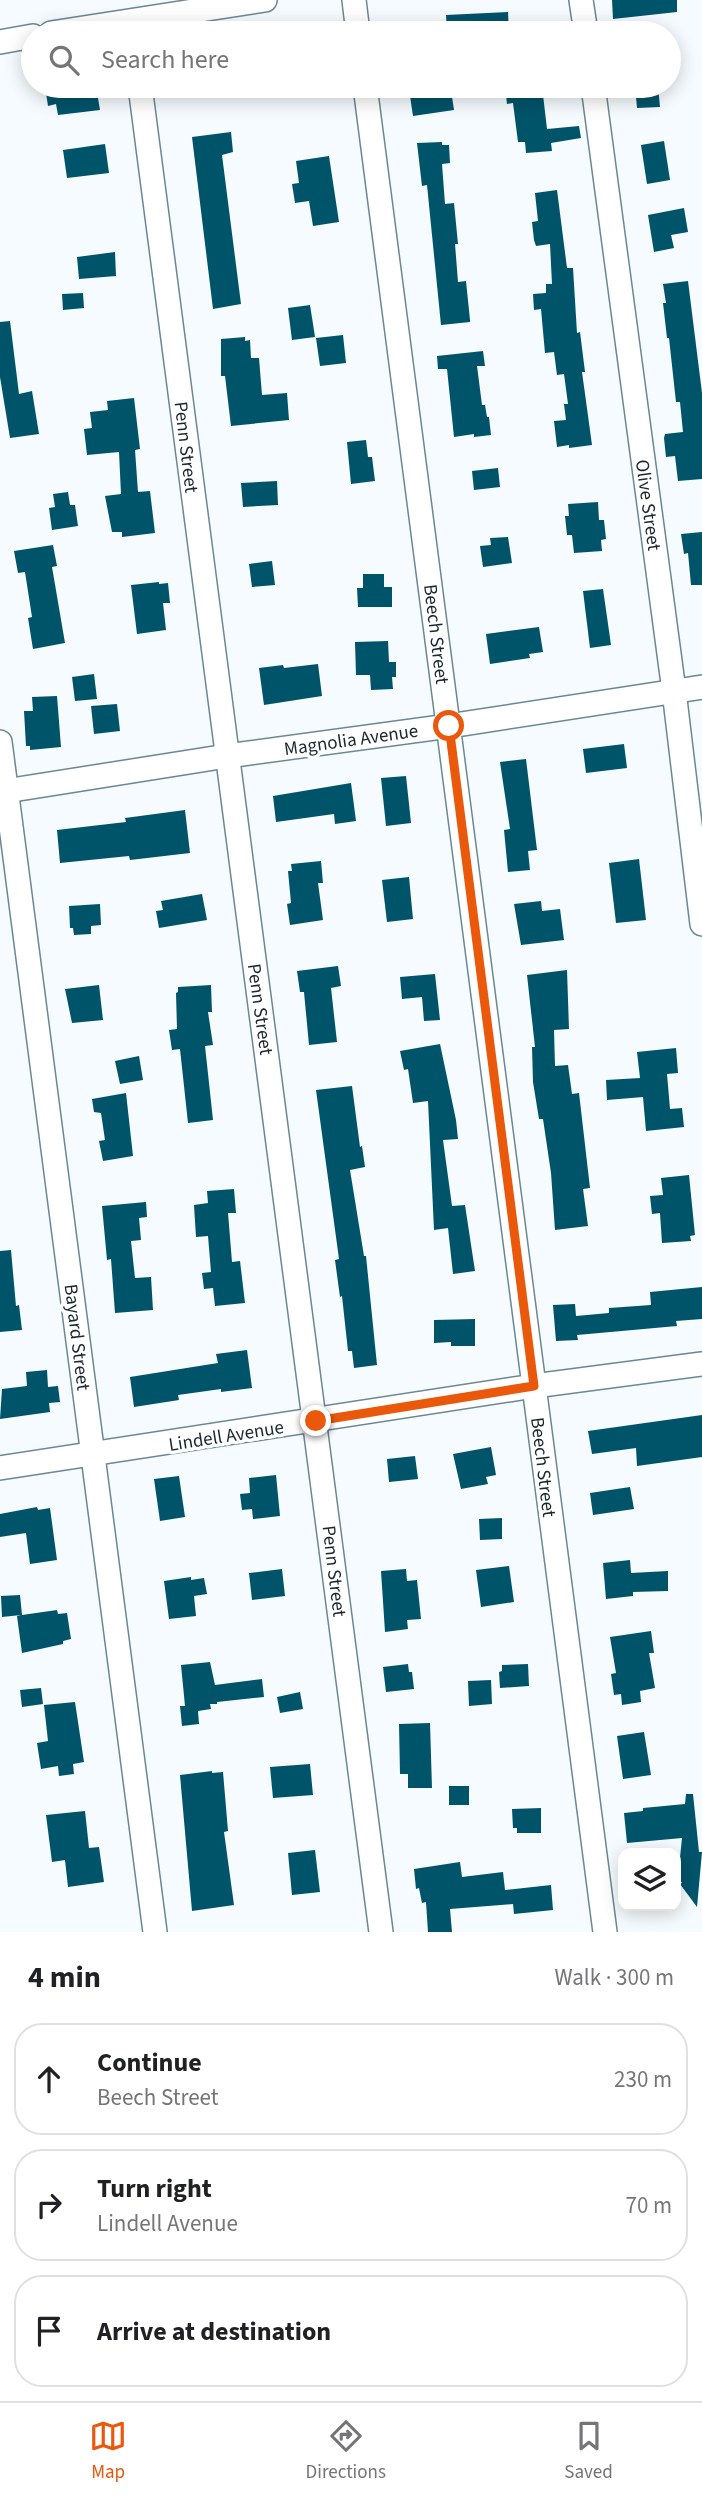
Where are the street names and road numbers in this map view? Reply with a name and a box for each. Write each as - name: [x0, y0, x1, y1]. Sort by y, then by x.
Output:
- street label: Penn Street: [167, 400, 205, 495]
- street label: Olive Street: [628, 458, 667, 553]
- street label: Beech Street: [416, 583, 455, 686]
- street label: Magnolia Avenue: [282, 718, 420, 763]
- street label: Penn Street: [240, 962, 279, 1057]
- street label: Bayard Street: [57, 1282, 97, 1393]
- street label: Lindell Avenue: [167, 1414, 286, 1459]
- street label: Beech Street: [523, 1416, 562, 1519]
- street label: Penn Street: [315, 1524, 353, 1619]

